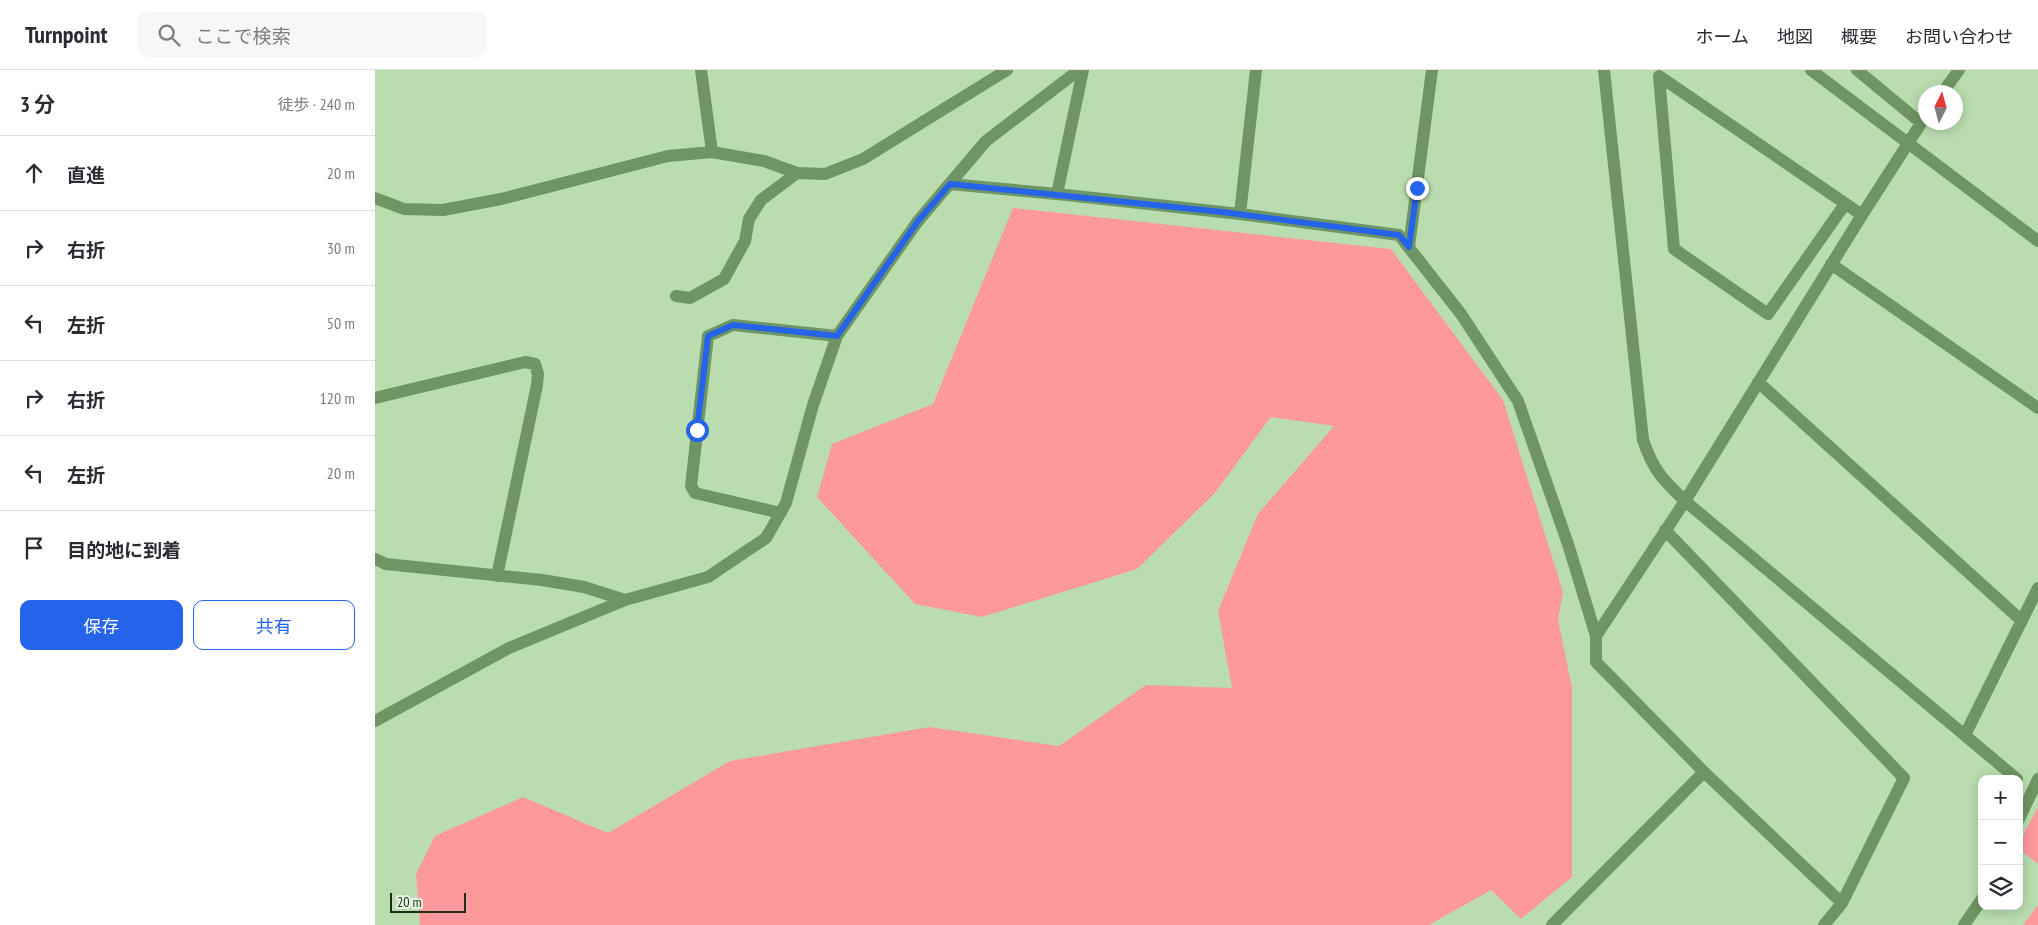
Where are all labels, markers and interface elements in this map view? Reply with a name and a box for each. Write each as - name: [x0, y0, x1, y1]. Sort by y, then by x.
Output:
- search box: [137, 12, 487, 57]
- text: Turnpoint: [25, 19, 107, 50]
- icon: search: [155, 21, 183, 49]
- text: ここで検索: [195, 24, 290, 48]
- text: ホーム: [1696, 25, 1749, 48]
- text: 地図: [1777, 25, 1813, 48]
- text: 概要: [1841, 25, 1877, 48]
- text: お問い合わせ: [1905, 25, 2013, 48]
- north arrow: [1918, 85, 1963, 130]
- text: 3 分: [20, 91, 55, 118]
- text: 徒歩 · 240 m: [277, 94, 355, 114]
- icon: ahead: [20, 159, 48, 187]
- text: 直進: [67, 163, 105, 187]
- text: 20 m: [327, 163, 355, 183]
- route end: [1406, 177, 1429, 200]
- icon: right: [20, 234, 48, 262]
- text: 右折: [67, 238, 105, 262]
- text: 30 m: [327, 238, 355, 258]
- icon: left: [20, 309, 48, 337]
- text: 左折: [67, 313, 105, 337]
- text: 50 m: [327, 313, 355, 333]
- icon: right: [20, 384, 48, 412]
- text: 右折: [67, 388, 105, 412]
- text: 120 m: [320, 388, 355, 408]
- route start: [686, 419, 709, 442]
- icon: left: [20, 459, 48, 487]
- text: 左折: [67, 463, 105, 487]
- text: 20 m: [327, 463, 355, 483]
- icon: arrive: [20, 534, 48, 562]
- text: 目的地に到着: [67, 538, 181, 562]
- button: 保存: [20, 600, 183, 650]
- button: 共有: [193, 600, 355, 650]
- map controls: [1978, 775, 2023, 910]
- button: +: [1978, 775, 2023, 820]
- button: −: [1978, 820, 2023, 865]
- button: layers: [1978, 865, 2023, 910]
- scale bar: [390, 890, 466, 913]
- text: 20 m: [397, 893, 422, 911]

